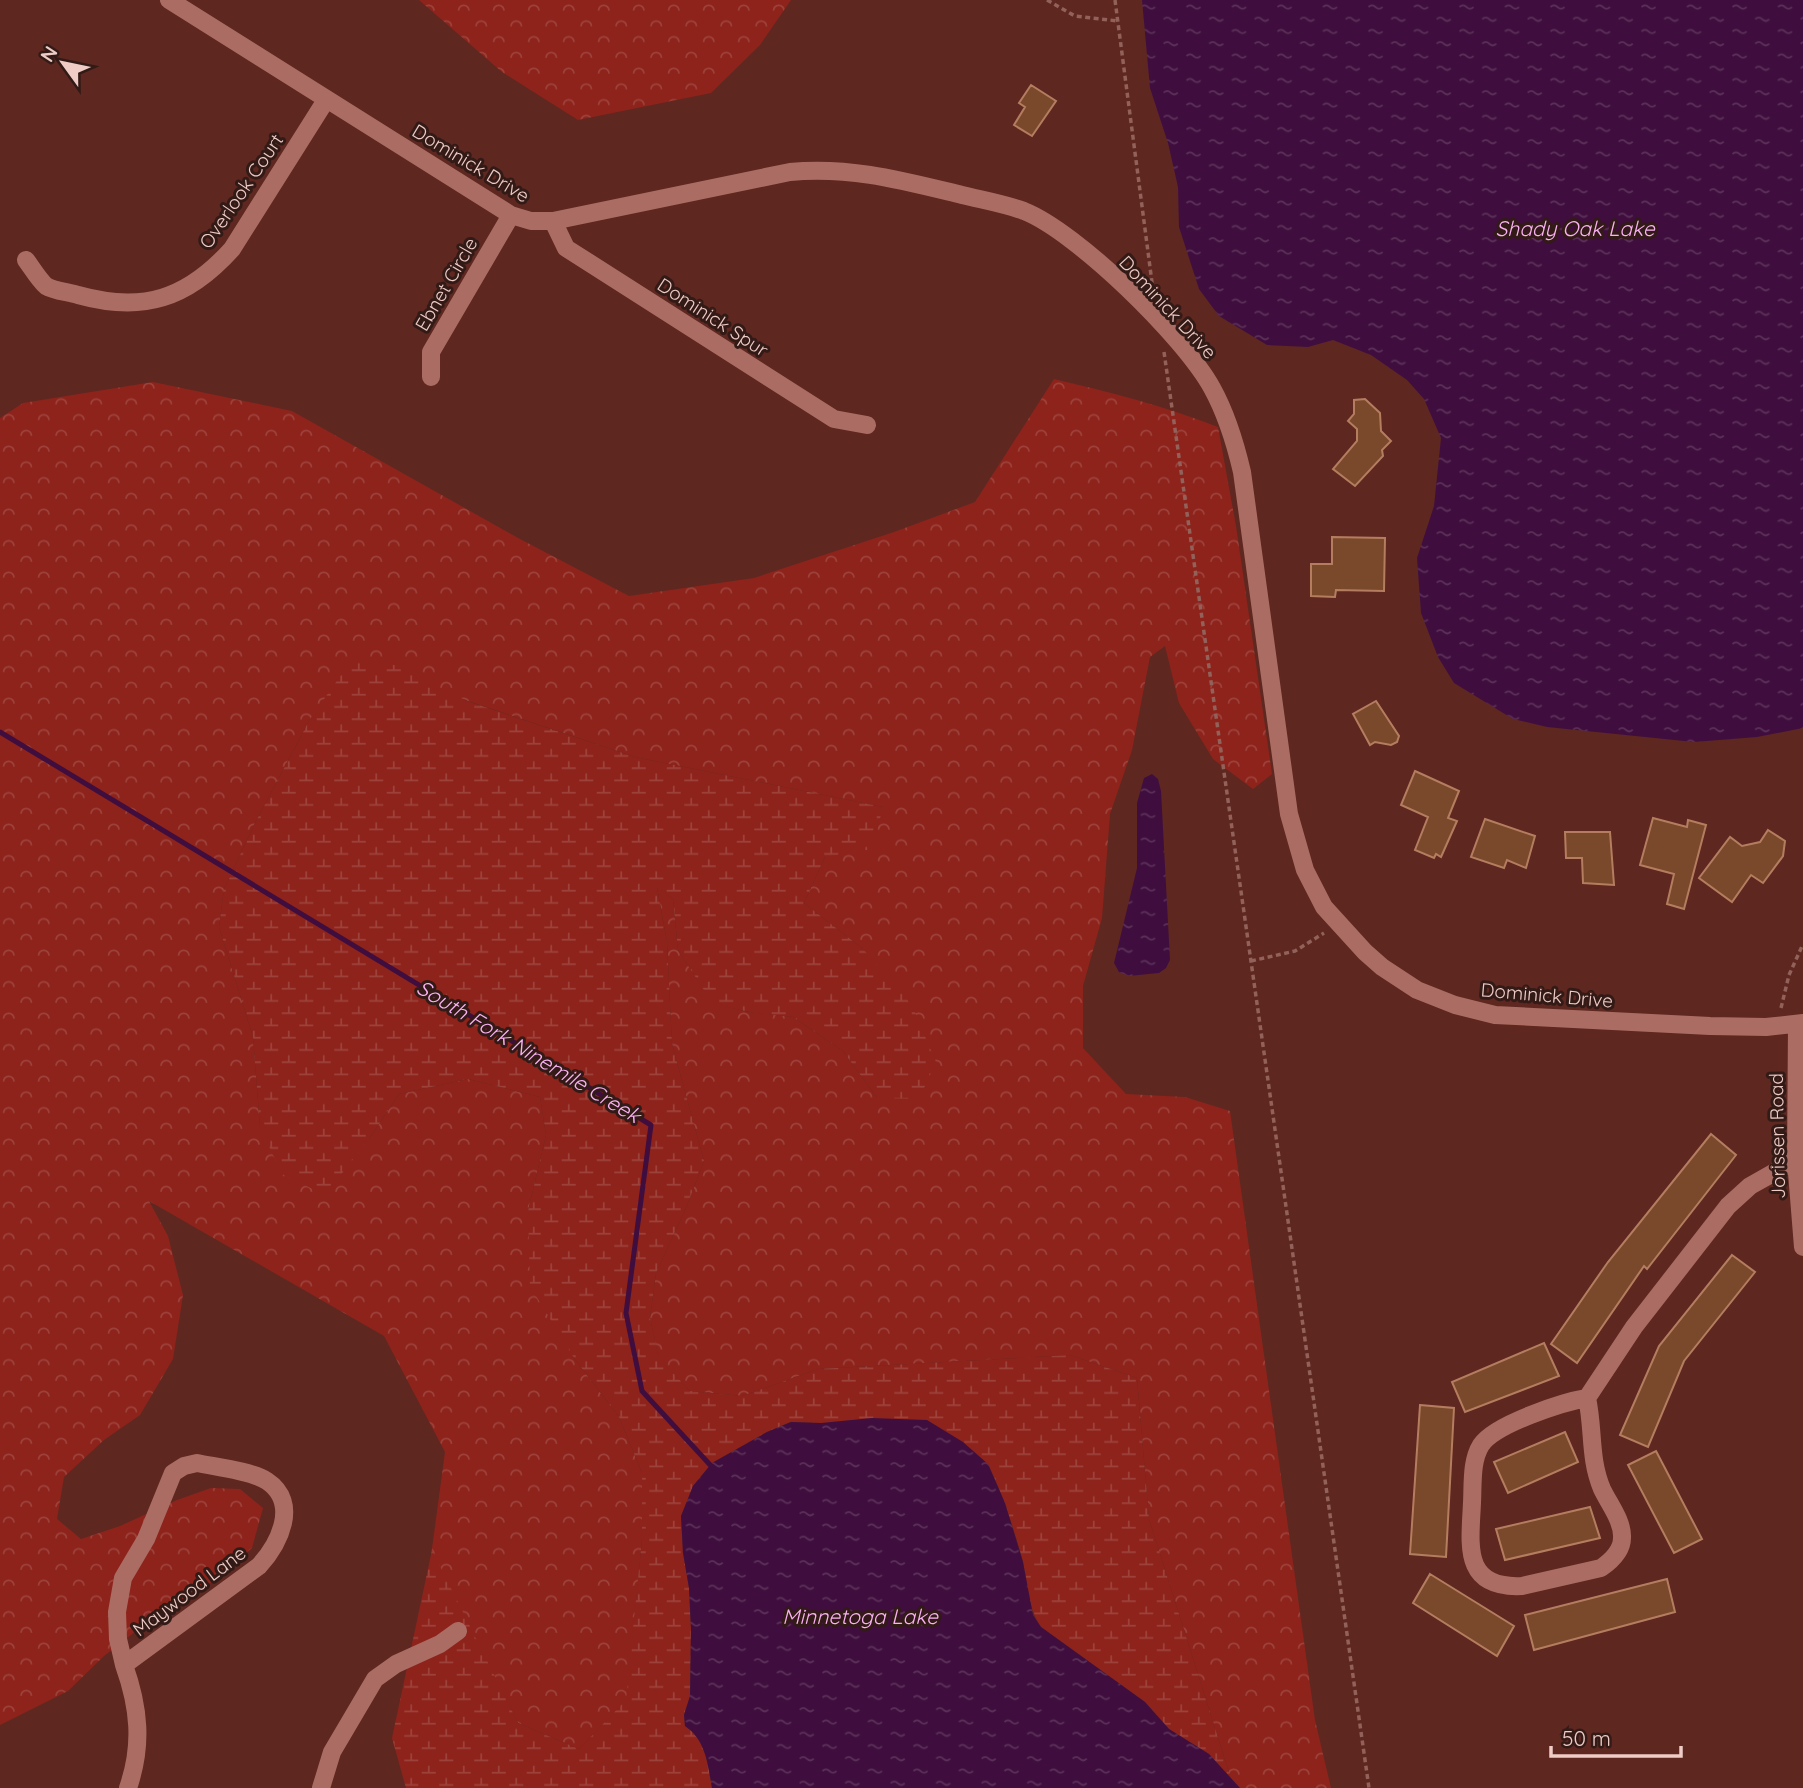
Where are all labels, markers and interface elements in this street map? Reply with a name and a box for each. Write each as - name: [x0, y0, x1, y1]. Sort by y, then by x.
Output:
- north arrow: [28, 28, 98, 98]
- text: N: [35, 41, 63, 66]
- street label: Dominick Drive: [408, 119, 534, 207]
- street label: Overlook Court: [194, 129, 288, 253]
- water label: Shady Oak Lake: [1495, 215, 1656, 241]
- street label: Ebnet Circle: [410, 233, 482, 335]
- street label: Dominick Drive: [1114, 250, 1222, 364]
- street label: Dominick Spur: [653, 272, 773, 362]
- water label: South Fork Ninemile Creek: [412, 974, 647, 1129]
- street label: Dominick Drive: [1480, 977, 1614, 1013]
- street label: Jorissen Road: [1764, 1073, 1790, 1199]
- street label: Maywood Lane: [128, 1541, 250, 1641]
- water label: Minnetoga Lake: [782, 1603, 939, 1629]
- scale bar: [1551, 1714, 1680, 1758]
- text: 50 m: [1562, 1725, 1611, 1751]

